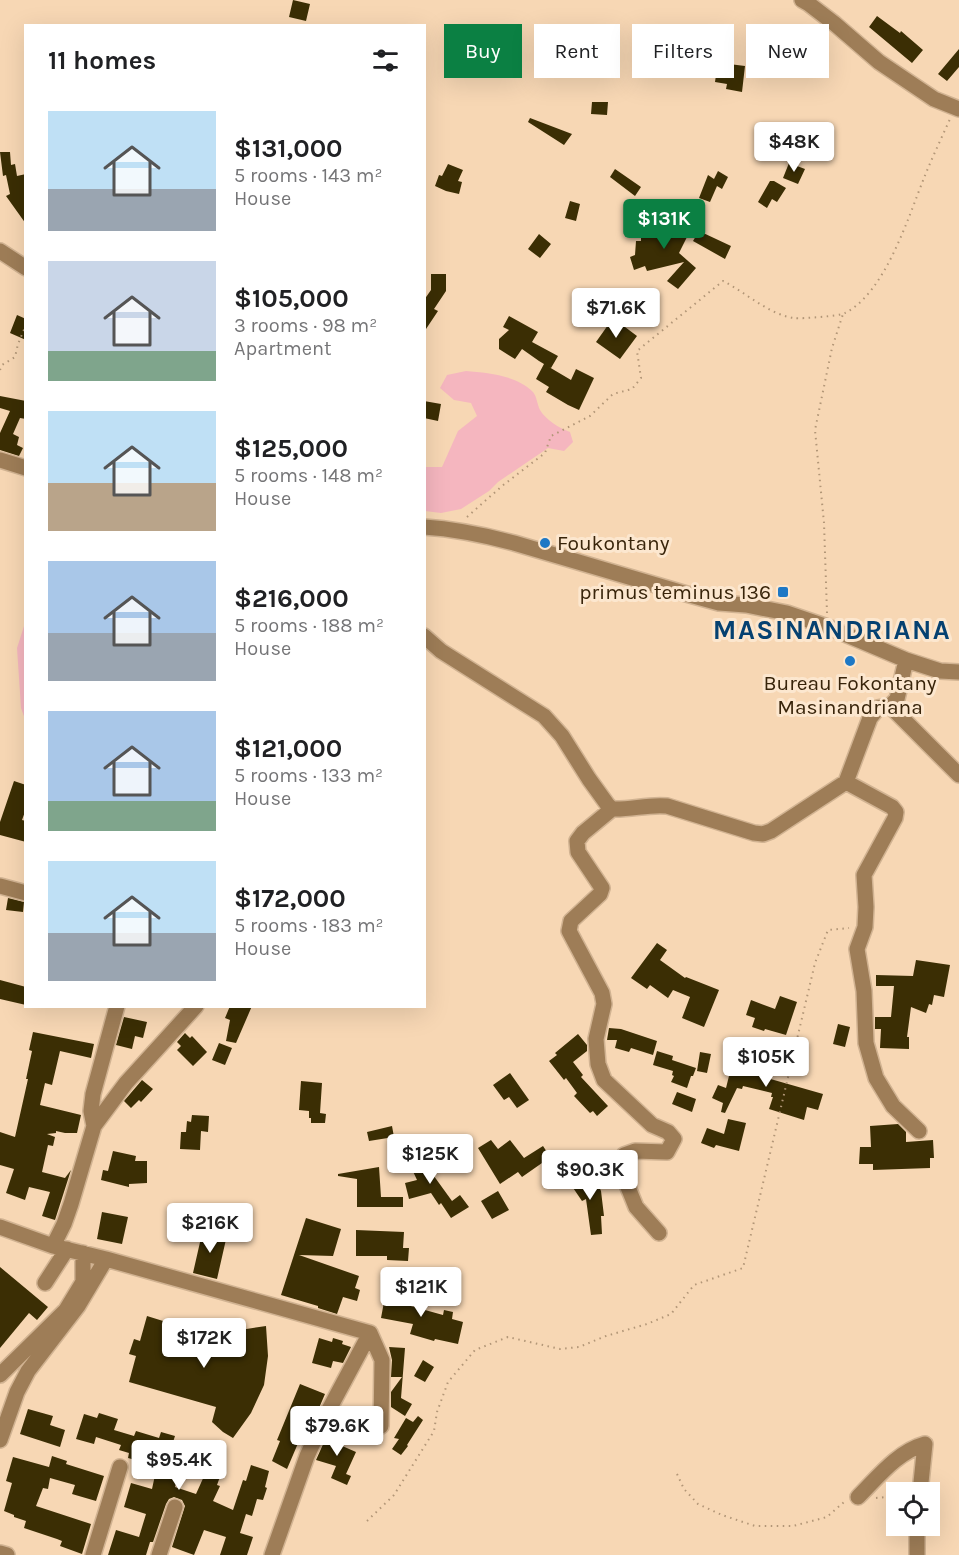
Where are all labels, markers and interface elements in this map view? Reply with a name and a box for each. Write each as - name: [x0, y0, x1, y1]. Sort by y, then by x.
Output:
- chip: Buy: [444, 24, 522, 78]
- chip: Rent: [534, 24, 620, 78]
- chip: Filters: [632, 24, 734, 78]
- chip: New: [746, 24, 829, 78]
- icon: filters: [369, 44, 402, 77]
- text: 11 homes: [48, 45, 156, 76]
- pin: $48K: [758, 122, 830, 173]
- text: $48K: [768, 130, 820, 153]
- text: $131,000: [234, 133, 343, 164]
- icon: home: [96, 135, 168, 207]
- text: 5 rooms · 143 m²: [234, 164, 383, 187]
- text: House: [234, 187, 291, 210]
- pin: $131K: [622, 199, 706, 250]
- text: $131K: [637, 207, 691, 230]
- text: $105,000: [234, 283, 349, 314]
- icon: home: [96, 285, 168, 357]
- pin: $71.6K: [567, 288, 665, 339]
- text: $71.6K: [586, 296, 646, 319]
- text: 3 rooms · 98 m²: [234, 314, 377, 337]
- text: Apartment: [234, 337, 332, 360]
- text: $125,000: [234, 433, 348, 464]
- icon: home: [96, 435, 168, 507]
- text: 5 rooms · 148 m²: [234, 464, 383, 487]
- text: House: [234, 487, 291, 510]
- place label: Foukontany: [557, 531, 670, 555]
- marker: Foukontany: [538, 536, 552, 550]
- place label: primus teminus 136: [579, 580, 771, 604]
- text: $216,000: [234, 583, 349, 614]
- icon: home: [96, 585, 168, 657]
- marker: primus teminus 136: [776, 585, 790, 599]
- text: 5 rooms · 188 m²: [234, 614, 384, 637]
- district label: MASINANDRIANA: [713, 614, 951, 646]
- text: House: [234, 637, 291, 660]
- marker: Bureau Fokontany Masinandriana: [843, 654, 857, 668]
- place label: Bureau Fokontany Masinandriana: [763, 671, 937, 719]
- text: $121,000: [234, 733, 342, 764]
- icon: home: [96, 735, 168, 807]
- text: 5 rooms · 133 m²: [234, 764, 383, 787]
- text: House: [234, 787, 291, 810]
- text: $172,000: [234, 883, 346, 914]
- icon: home: [96, 885, 168, 957]
- text: 5 rooms · 183 m²: [234, 914, 384, 937]
- text: House: [234, 937, 291, 960]
- pin: $105K: [724, 1037, 808, 1088]
- text: $105K: [737, 1045, 795, 1068]
- pin: $125K: [388, 1134, 472, 1185]
- text: $125K: [401, 1142, 459, 1165]
- pin: $90.3K: [541, 1150, 639, 1201]
- text: $90.3K: [556, 1158, 624, 1181]
- pin: $216K: [168, 1203, 252, 1254]
- text: $216K: [181, 1211, 239, 1234]
- pin: $121K: [379, 1267, 463, 1318]
- text: $121K: [394, 1275, 448, 1298]
- pin: $172K: [162, 1318, 246, 1369]
- text: $172K: [176, 1326, 232, 1349]
- pin: $79.6K: [288, 1406, 386, 1457]
- text: $79.6K: [304, 1414, 370, 1437]
- pin: $95.4K: [130, 1440, 228, 1491]
- text: $95.4K: [146, 1448, 212, 1471]
- map controls: [886, 1482, 940, 1536]
- button: locate: [886, 1482, 940, 1536]

